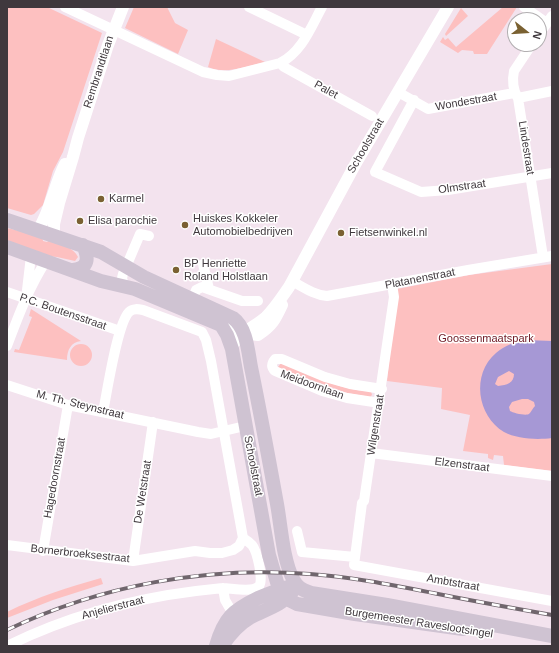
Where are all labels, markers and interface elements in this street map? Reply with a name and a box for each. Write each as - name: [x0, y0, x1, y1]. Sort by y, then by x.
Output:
- north arrow: [507, 12, 547, 52]
- text: N: [531, 30, 544, 41]
- street label: Rembrandtlaan: [81, 34, 117, 110]
- street label: Palet: [312, 78, 340, 102]
- street label: Wondestraat: [434, 90, 498, 114]
- street label: Schoolstraat: [345, 116, 387, 176]
- street label: Lindestraat: [515, 120, 537, 176]
- street label: Olmstraat: [437, 177, 487, 197]
- place label: Karmel: [109, 192, 144, 206]
- marker: Karmel: [96, 194, 106, 204]
- place label: Huiskes Kokkeler Automobielbedrijven: [193, 212, 293, 238]
- place label: Elisa parochie: [88, 214, 157, 228]
- marker: Elisa parochie: [75, 216, 85, 226]
- marker: Huiskes Kokkeler Automobielbedrijven: [180, 220, 190, 230]
- place label: Fietsenwinkel.nl: [349, 226, 427, 240]
- marker: Fietsenwinkel.nl: [336, 228, 346, 238]
- place label: BP Henriette Roland Holstlaan: [184, 257, 268, 283]
- marker: BP Henriette Roland Holstlaan: [171, 265, 181, 275]
- street label: Platanenstraat: [384, 266, 456, 292]
- street label: P.C. Boutensstraat: [18, 291, 108, 333]
- park label: Goossenmaatspark: [438, 332, 534, 346]
- street label: Meidoornlaan: [278, 367, 346, 403]
- street label: M. Th. Steynstraat: [35, 388, 125, 422]
- street label: Wilgenstraat: [365, 394, 387, 456]
- street label: Schoolstraat: [241, 435, 265, 497]
- street label: Hagedoornstraat: [41, 437, 69, 519]
- street label: Elzenstraat: [434, 455, 490, 475]
- street label: De Wetstraat: [131, 459, 155, 525]
- street label: Bornerbroeksestraat: [30, 542, 130, 566]
- street label: Ambtstraat: [426, 572, 480, 594]
- street label: Anjelierstraat: [80, 593, 146, 623]
- street label: Burgemeester Raveslootsingel: [344, 605, 494, 641]

